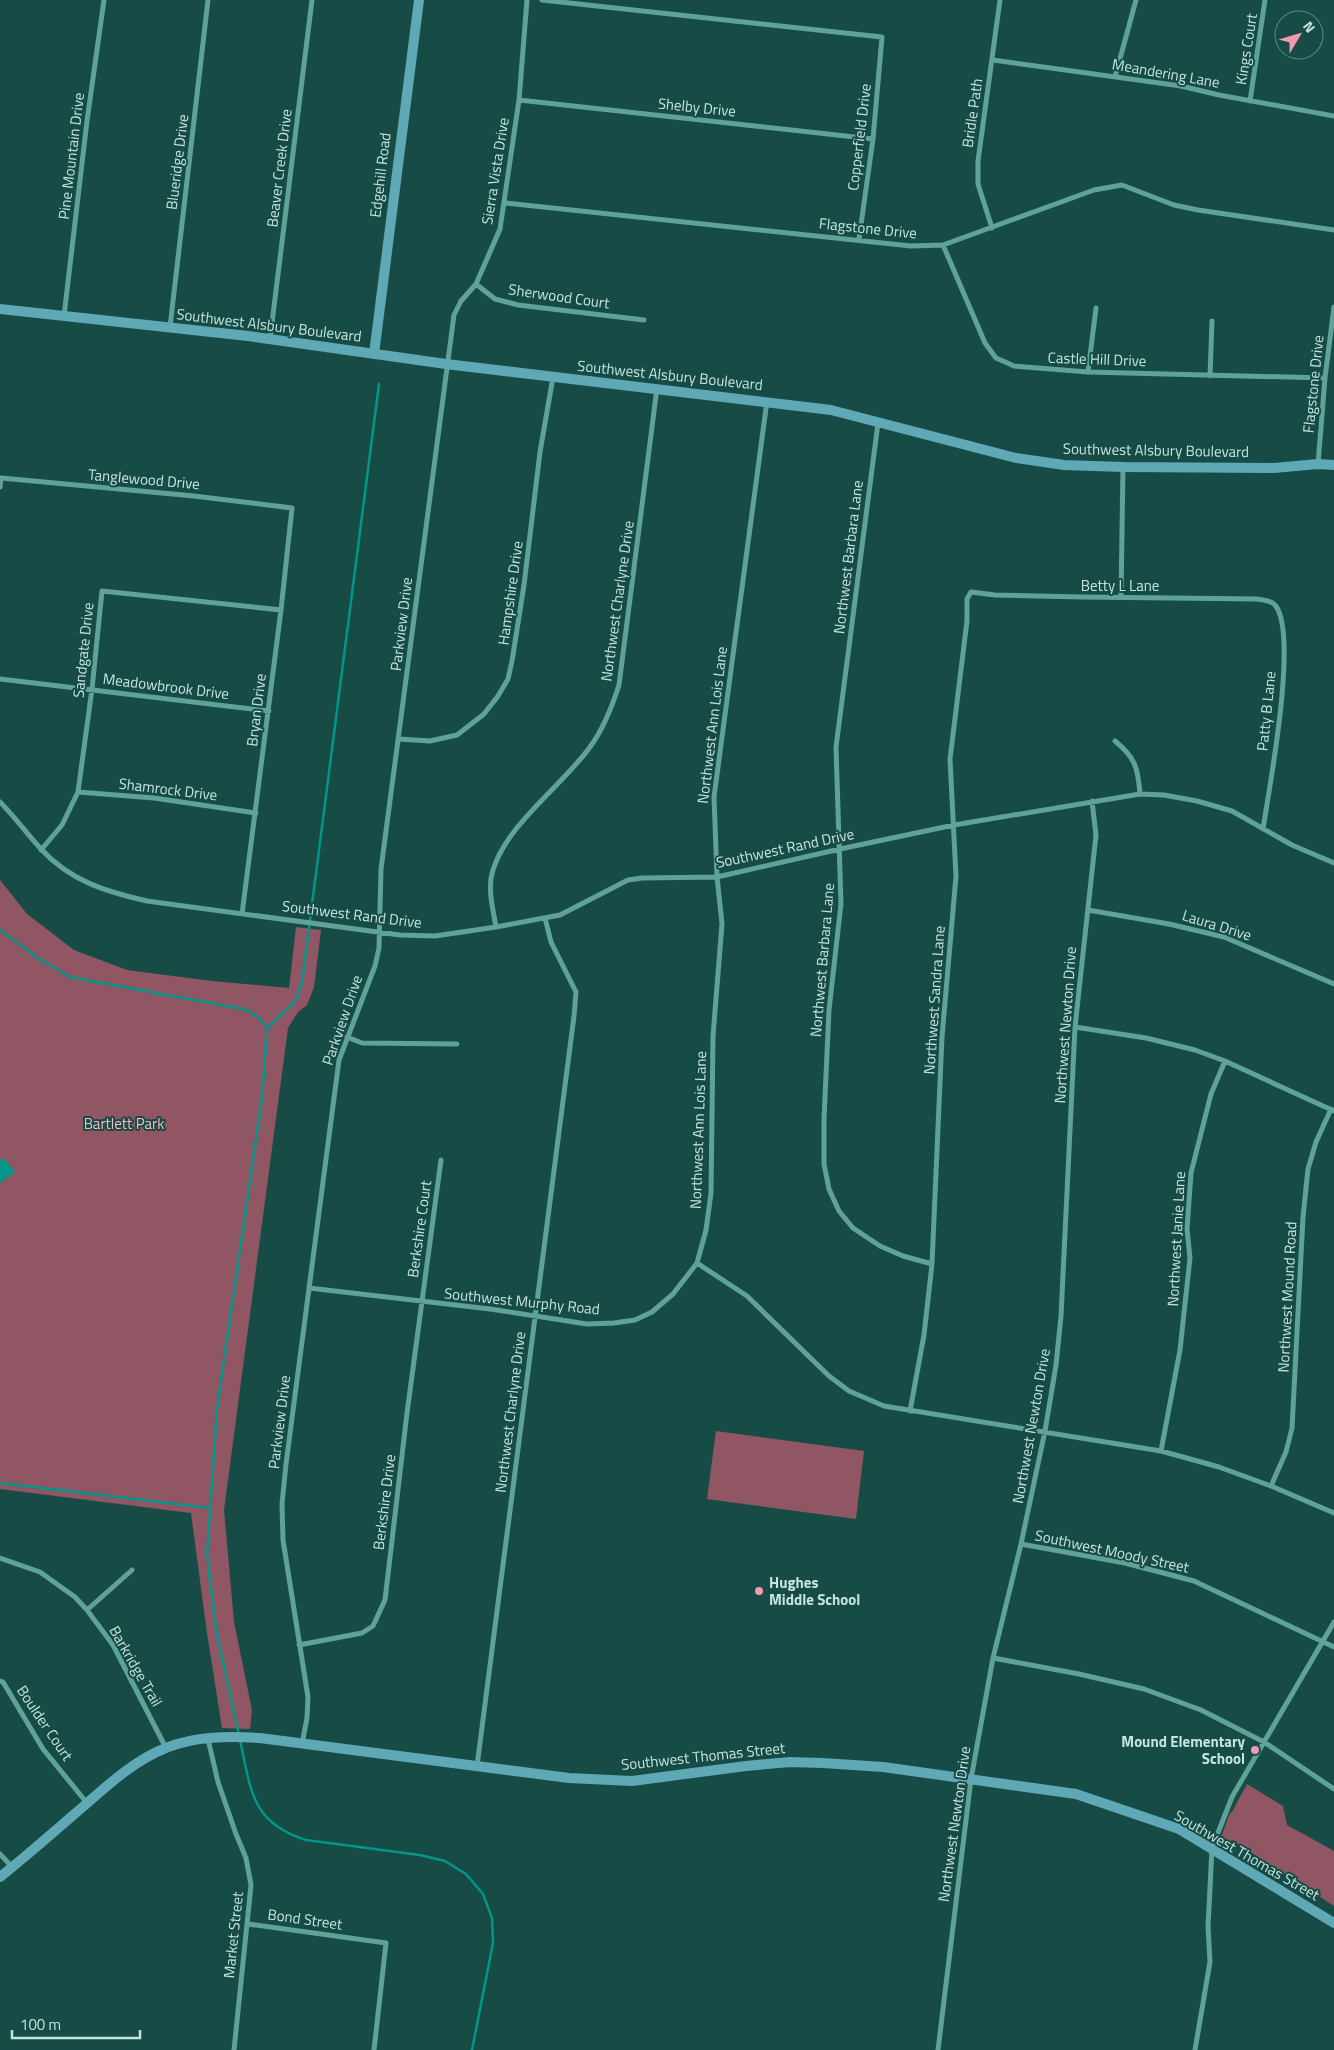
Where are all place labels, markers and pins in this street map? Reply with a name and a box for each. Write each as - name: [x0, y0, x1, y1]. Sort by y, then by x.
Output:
- place label: Hughes Middle School: [769, 1571, 860, 1611]
- marker: Hughes Middle School: [753, 1585, 765, 1597]
- place label: Mound Elementary School: [1121, 1730, 1245, 1770]
- marker: Mound Elementary School: [1249, 1744, 1261, 1756]

